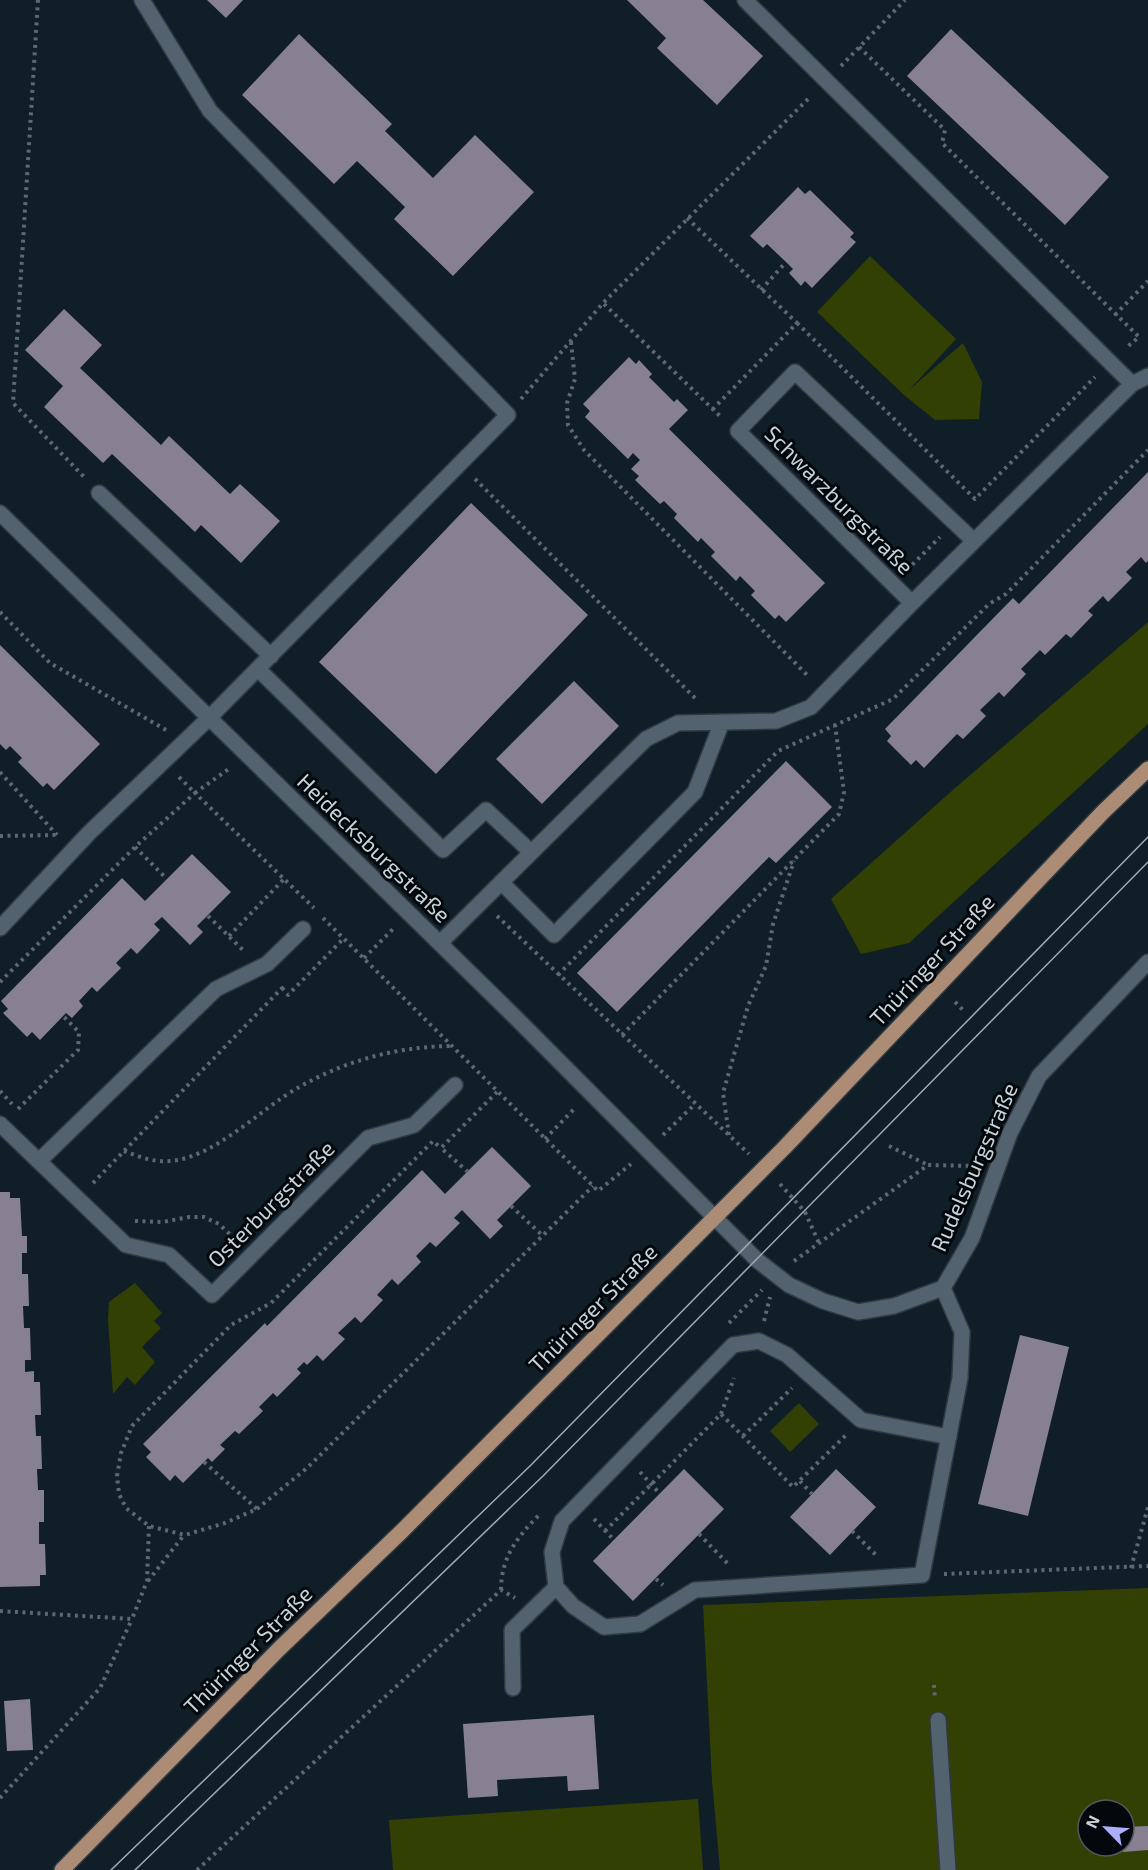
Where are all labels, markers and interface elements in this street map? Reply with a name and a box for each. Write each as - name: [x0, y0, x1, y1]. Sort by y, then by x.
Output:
- street label: Schwarzburgstraße: [760, 420, 919, 579]
- street label: Heidecksburgstraße: [293, 768, 457, 927]
- street label: Thüringer Straße: [864, 888, 999, 1031]
- street label: Rudelsburgstraße: [924, 1078, 1022, 1255]
- street label: Osterburgstraße: [202, 1135, 339, 1272]
- street label: Thüringer Straße: [523, 1238, 662, 1377]
- street label: Thüringer Straße: [178, 1580, 317, 1719]
- north arrow: [1076, 1798, 1136, 1858]
- text: N: [1081, 1812, 1103, 1831]

